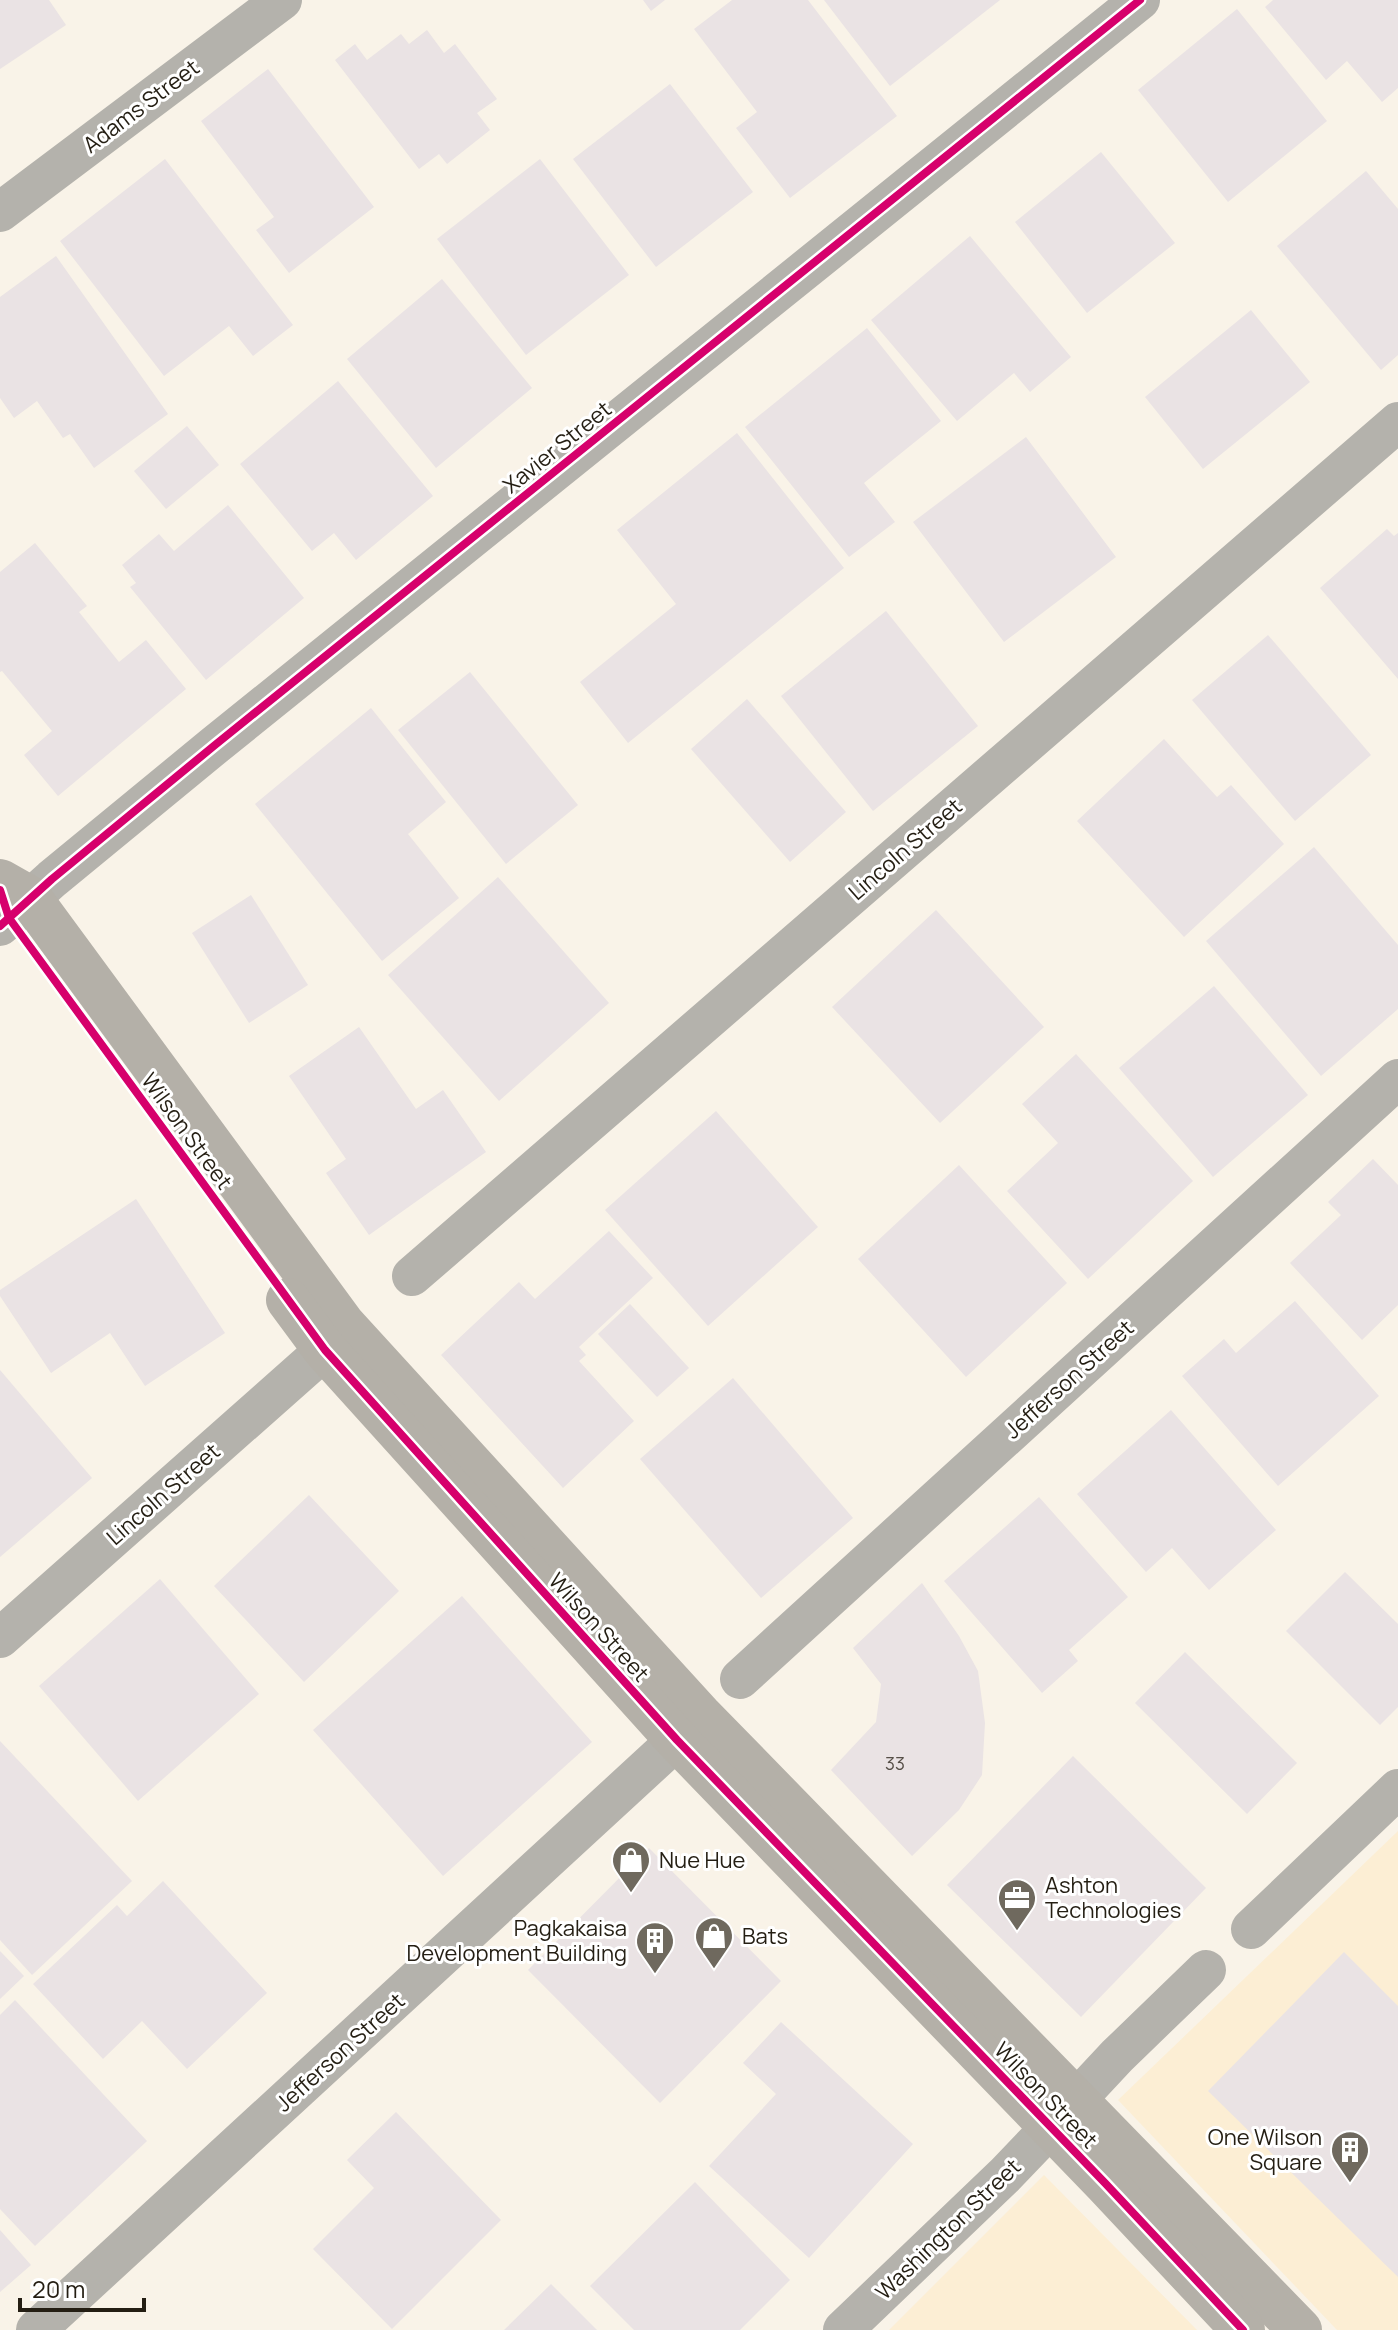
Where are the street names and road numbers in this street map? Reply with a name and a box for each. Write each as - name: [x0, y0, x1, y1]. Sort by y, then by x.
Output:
- street label: Adams Street: [77, 52, 205, 160]
- street label: Xavier Street: [497, 394, 618, 500]
- street label: Lincoln Street: [842, 791, 968, 907]
- street label: Wilson Street: [135, 1067, 240, 1195]
- street label: Jefferson Street: [998, 1313, 1140, 1445]
- street label: Lincoln Street: [100, 1436, 226, 1552]
- street label: Wilson Street: [542, 1566, 656, 1688]
- street label: Jefferson Street: [269, 1986, 411, 2118]
- street label: Wilson Street: [988, 2035, 1105, 2155]
- street label: Washington Street: [869, 2152, 1027, 2306]

